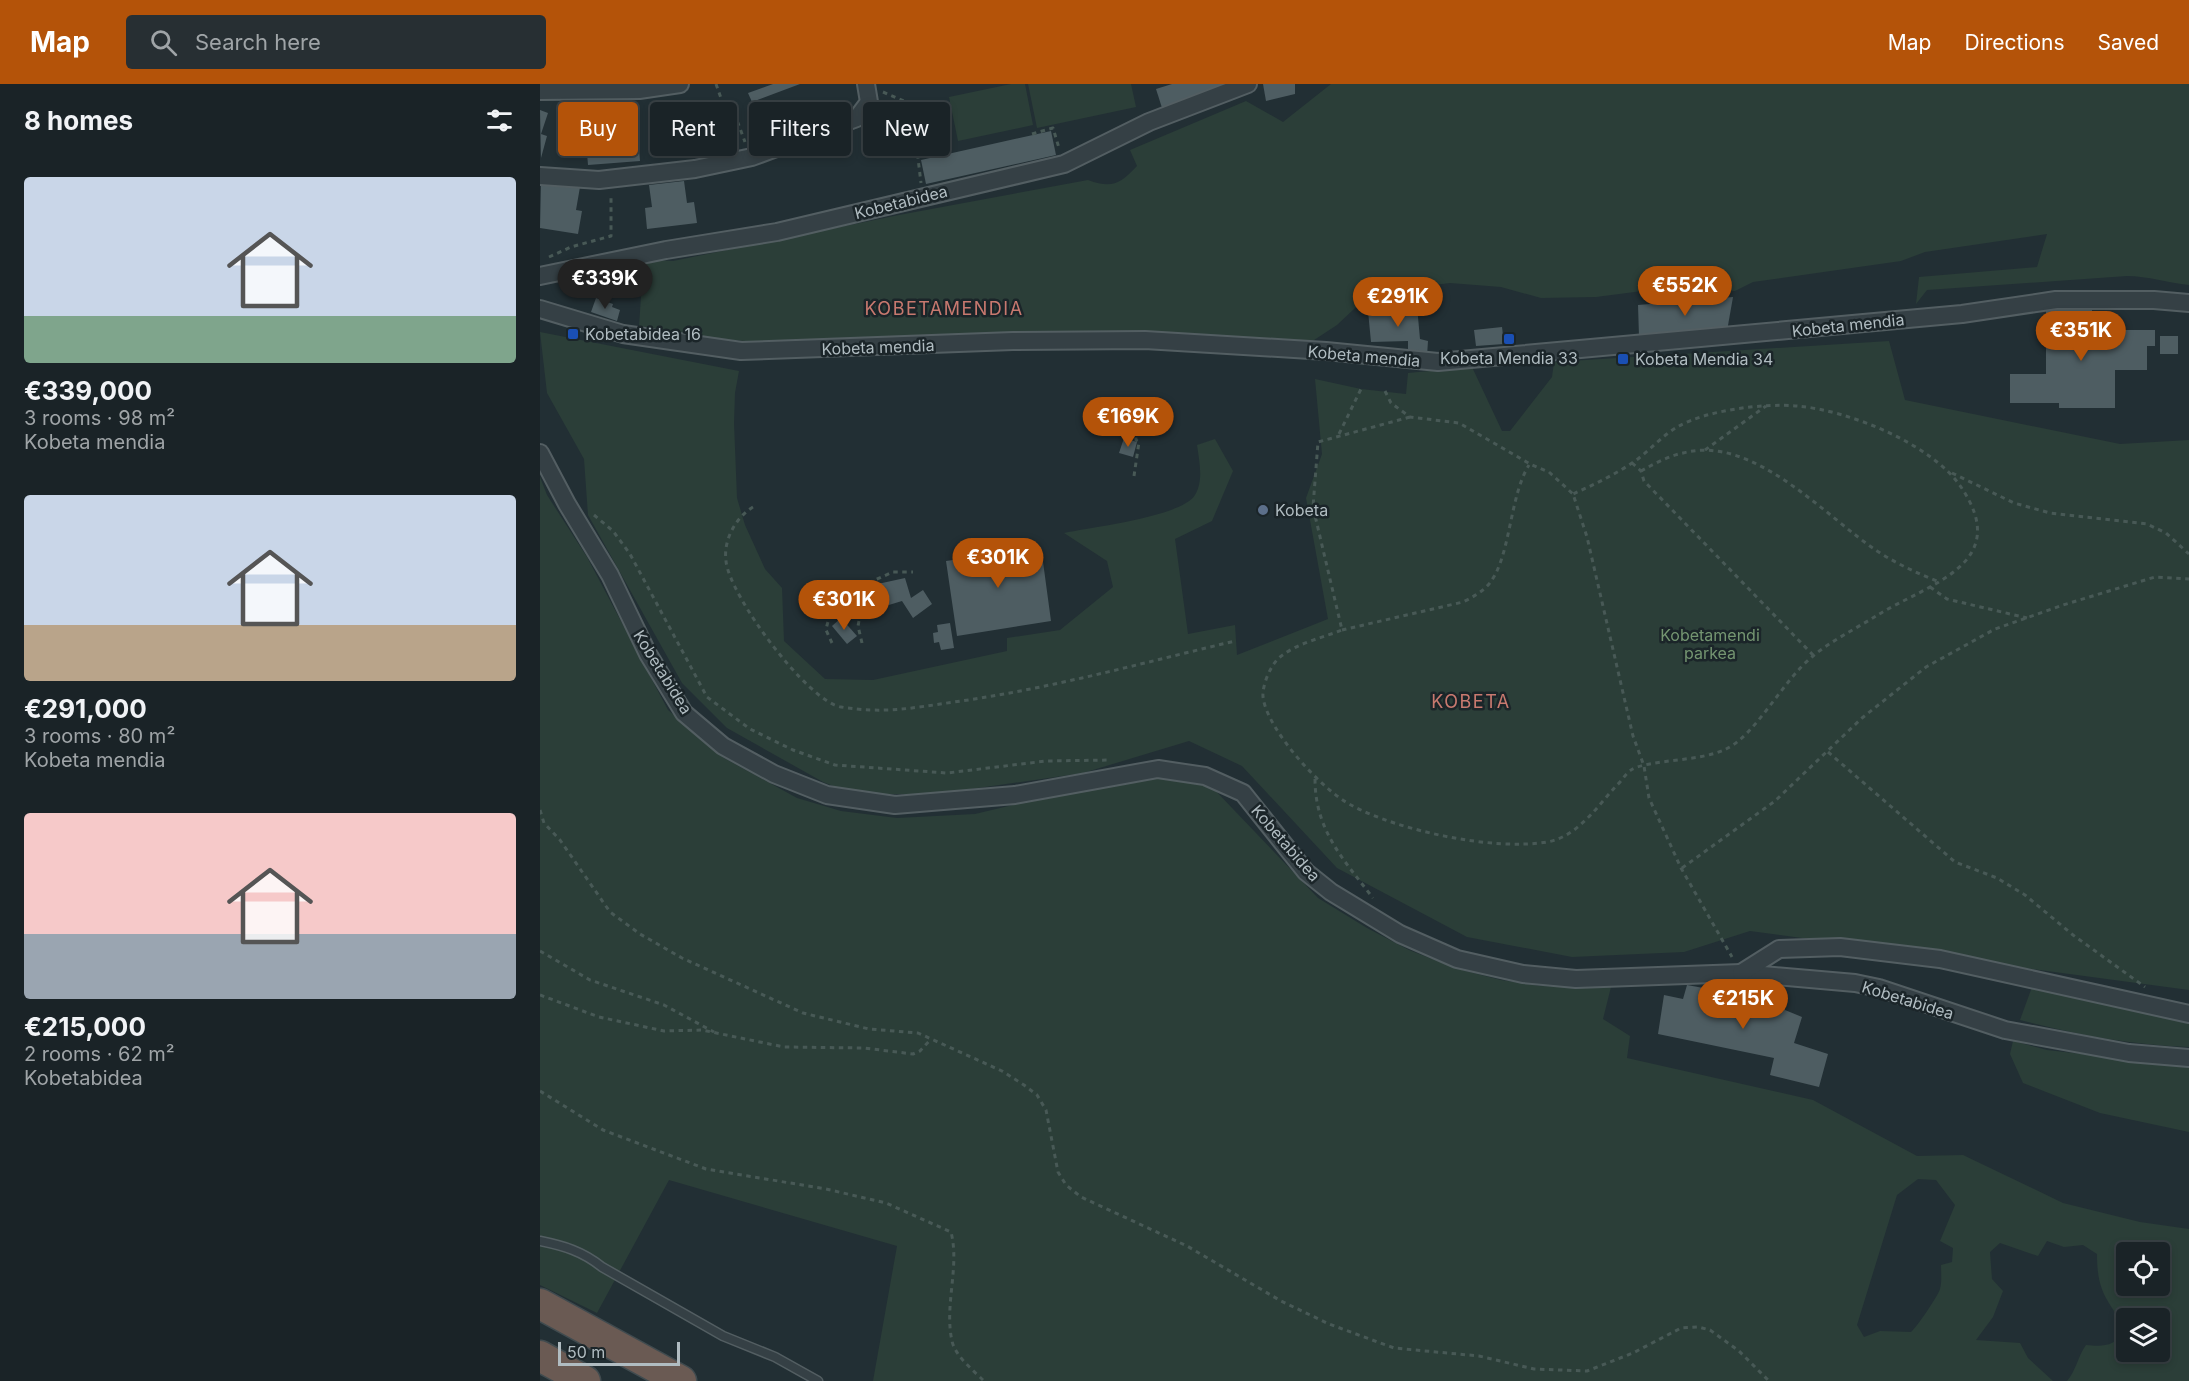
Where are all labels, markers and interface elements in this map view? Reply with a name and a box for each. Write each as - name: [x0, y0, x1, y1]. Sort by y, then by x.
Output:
- search box: [126, 15, 546, 69]
- text: Map: [30, 25, 90, 59]
- icon: search: [147, 26, 180, 59]
- text: Search here: [195, 29, 321, 55]
- text: Map: [1888, 30, 1931, 55]
- text: Directions: [1964, 30, 2065, 55]
- text: Saved: [2098, 30, 2159, 55]
- chip: Buy: [558, 102, 638, 156]
- chip: Rent: [650, 102, 737, 156]
- chip: Filters: [749, 102, 851, 156]
- chip: New: [863, 102, 950, 156]
- icon: filters: [483, 104, 516, 137]
- text: 8 homes: [24, 105, 133, 136]
- street label: Kobetabidea: [852, 181, 950, 223]
- icon: home: [216, 216, 324, 324]
- pin: €339K: [563, 259, 647, 310]
- text: €339K: [572, 266, 638, 290]
- pin: €552K: [1643, 266, 1727, 317]
- text: €552K: [1652, 273, 1718, 297]
- pin: €291K: [1356, 277, 1440, 328]
- text: €291K: [1367, 284, 1429, 308]
- district label: KOBETAMENDIA: [864, 298, 1024, 319]
- street label: Kobeta mendia: [1791, 309, 1905, 341]
- pin: €351K: [2039, 311, 2123, 362]
- text: €351K: [2050, 318, 2112, 342]
- place label: Kobetabidea 16: [585, 324, 701, 344]
- marker: Kobetabidea 16: [566, 327, 580, 341]
- marker: Kobeta Mendia 33: [1502, 332, 1516, 346]
- street label: Kobeta mendia: [821, 335, 935, 359]
- street label: Kobeta mendia: [1307, 341, 1421, 371]
- place label: Kobeta Mendia 33: [1440, 348, 1578, 368]
- place label: Kobeta Mendia 34: [1635, 349, 1773, 369]
- marker: Kobeta Mendia 34: [1616, 352, 1630, 366]
- text: €339,000: [24, 375, 152, 406]
- pin: €169K: [1086, 397, 1170, 448]
- text: €169K: [1097, 404, 1159, 428]
- text: 3 rooms · 98 m²: [24, 406, 175, 430]
- text: Kobeta mendia: [24, 430, 165, 454]
- place label: Kobeta: [1275, 500, 1328, 520]
- marker: Kobeta: [1256, 503, 1270, 517]
- icon: home: [216, 534, 324, 642]
- pin: €301K: [956, 538, 1040, 589]
- text: €301K: [966, 545, 1030, 569]
- pin: €301K: [802, 580, 886, 631]
- text: €301K: [812, 587, 876, 611]
- park label: Kobetamendi parkea: [1660, 625, 1760, 663]
- street label: Kobetabidea: [629, 626, 697, 718]
- district label: KOBETA: [1431, 691, 1511, 712]
- text: €291,000: [24, 693, 147, 724]
- text: 3 rooms · 80 m²: [24, 724, 175, 748]
- text: Kobeta mendia: [24, 748, 165, 772]
- street label: Kobetabidea: [1247, 801, 1325, 885]
- icon: home: [216, 852, 324, 960]
- street label: Kobetabidea: [1860, 977, 1956, 1023]
- pin: €215K: [1701, 979, 1785, 1030]
- text: €215K: [1712, 986, 1774, 1010]
- text: €215,000: [24, 1011, 146, 1042]
- text: 2 rooms · 62 m²: [24, 1042, 175, 1066]
- text: Kobetabidea: [24, 1066, 143, 1090]
- map controls: [2116, 1242, 2170, 1362]
- button: locate: [2116, 1242, 2170, 1296]
- button: layers: [2116, 1308, 2170, 1362]
- scale bar: [558, 1339, 680, 1366]
- text: 50 m: [567, 1342, 605, 1362]

